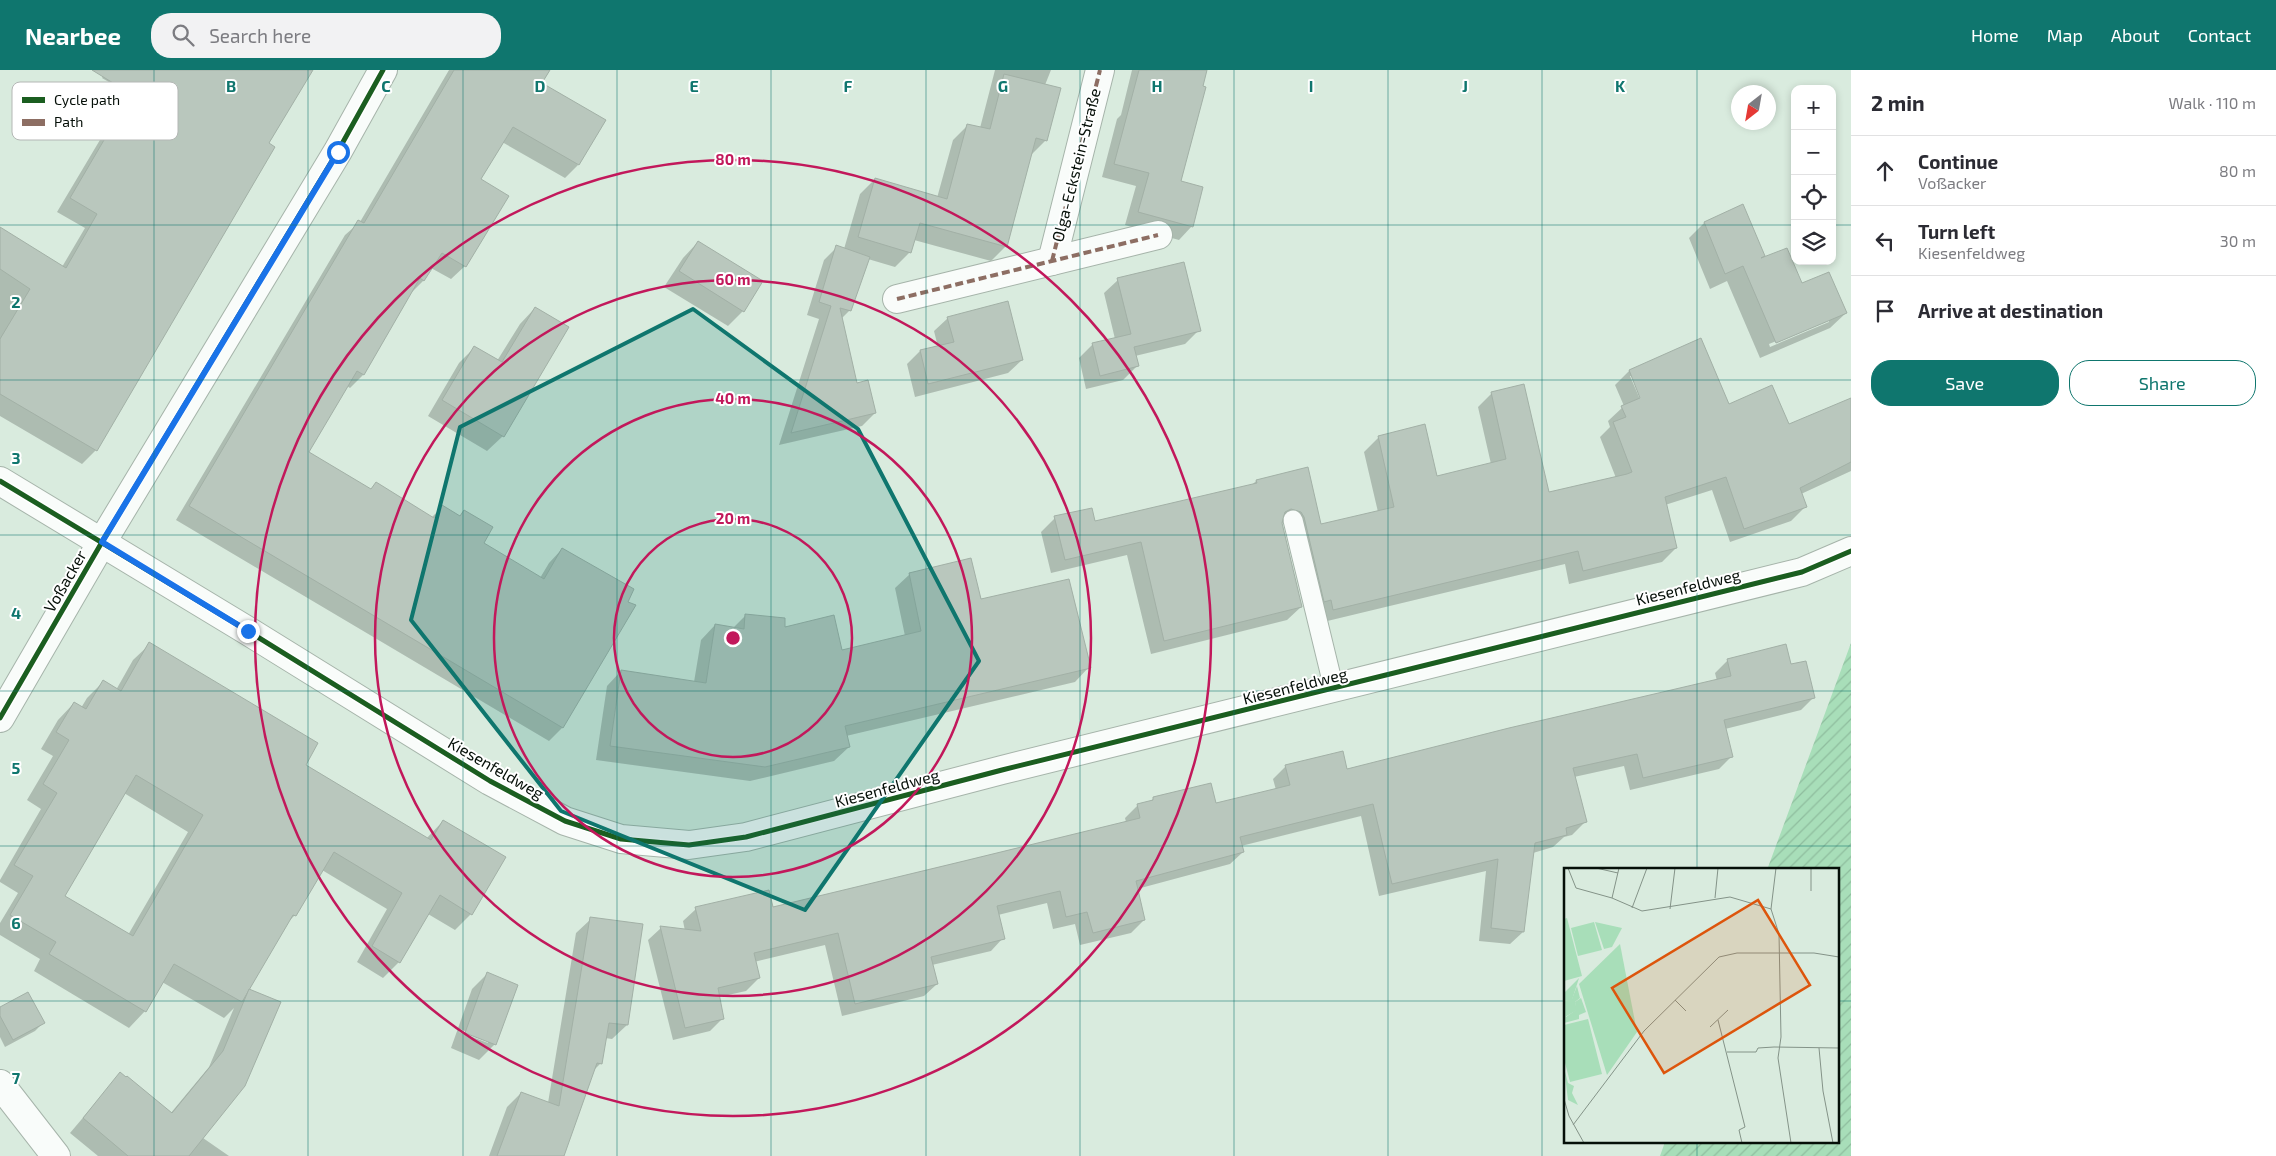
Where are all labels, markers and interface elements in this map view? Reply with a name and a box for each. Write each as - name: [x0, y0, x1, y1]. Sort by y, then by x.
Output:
- search box: [151, 13, 501, 58]
- text: Nearbee: [25, 21, 121, 50]
- icon: search: [169, 21, 197, 49]
- text: Search here: [209, 24, 311, 47]
- text: Home: [1971, 24, 2019, 46]
- text: Map: [2047, 24, 2083, 46]
- text: About: [2111, 24, 2160, 46]
- text: Contact: [2188, 24, 2251, 46]
- text: B: [226, 76, 236, 95]
- text: C: [381, 76, 391, 95]
- text: D: [535, 76, 546, 95]
- text: E: [689, 76, 699, 95]
- text: F: [844, 76, 853, 95]
- text: G: [998, 76, 1008, 95]
- text: H: [1151, 76, 1163, 95]
- text: I: [1309, 76, 1313, 95]
- text: J: [1462, 76, 1468, 95]
- text: K: [1615, 76, 1626, 95]
- legend: [12, 82, 178, 140]
- north arrow: [1731, 85, 1776, 130]
- map controls: [1791, 85, 1836, 265]
- button: +: [1791, 85, 1836, 130]
- street label: Olga-Eckstein-Straße: [1047, 86, 1104, 244]
- text: 2 min: [1871, 90, 1925, 115]
- text: Cycle path: [54, 91, 120, 108]
- text: Walk · 110 m: [2169, 93, 2256, 112]
- text: Path: [54, 113, 83, 130]
- button: −: [1791, 130, 1836, 175]
- route start: [327, 141, 350, 164]
- text: 80 m: [715, 150, 751, 168]
- text: Continue: [1918, 150, 1998, 173]
- icon: ahead: [1871, 157, 1899, 185]
- text: 80 m: [2219, 161, 2256, 180]
- text: Voßacker: [1918, 173, 1987, 192]
- button: locate: [1791, 175, 1836, 220]
- button: layers: [1791, 220, 1836, 265]
- text: Turn left: [1918, 220, 1995, 243]
- icon: left: [1871, 227, 1899, 255]
- text: 30 m: [2220, 231, 2256, 250]
- text: Kiesenfeldweg: [1918, 243, 2025, 262]
- text: 60 m: [716, 270, 750, 288]
- text: 2: [11, 292, 21, 311]
- icon: arrive: [1871, 297, 1899, 325]
- text: Arrive at destination: [1918, 299, 2103, 322]
- button: Save: [1871, 360, 2059, 406]
- button: Share: [2069, 360, 2256, 406]
- text: 40 m: [715, 389, 751, 407]
- text: 3: [11, 448, 21, 467]
- text: 20 m: [716, 509, 750, 527]
- street label: Voßacker: [39, 546, 90, 615]
- street label: Kiesenfeldweg: [1634, 564, 1742, 609]
- text: 4: [11, 603, 21, 622]
- route end: [237, 620, 260, 643]
- centre of rings: [724, 629, 742, 647]
- street label: Kiesenfeldweg: [1241, 663, 1349, 708]
- street label: Kiesenfeldweg: [445, 733, 547, 803]
- text: 5: [12, 758, 21, 777]
- street label: Kiesenfeldweg: [833, 764, 941, 811]
- inset map: [1564, 868, 1838, 1144]
- text: 6: [11, 913, 21, 932]
- text: 7: [12, 1068, 21, 1087]

